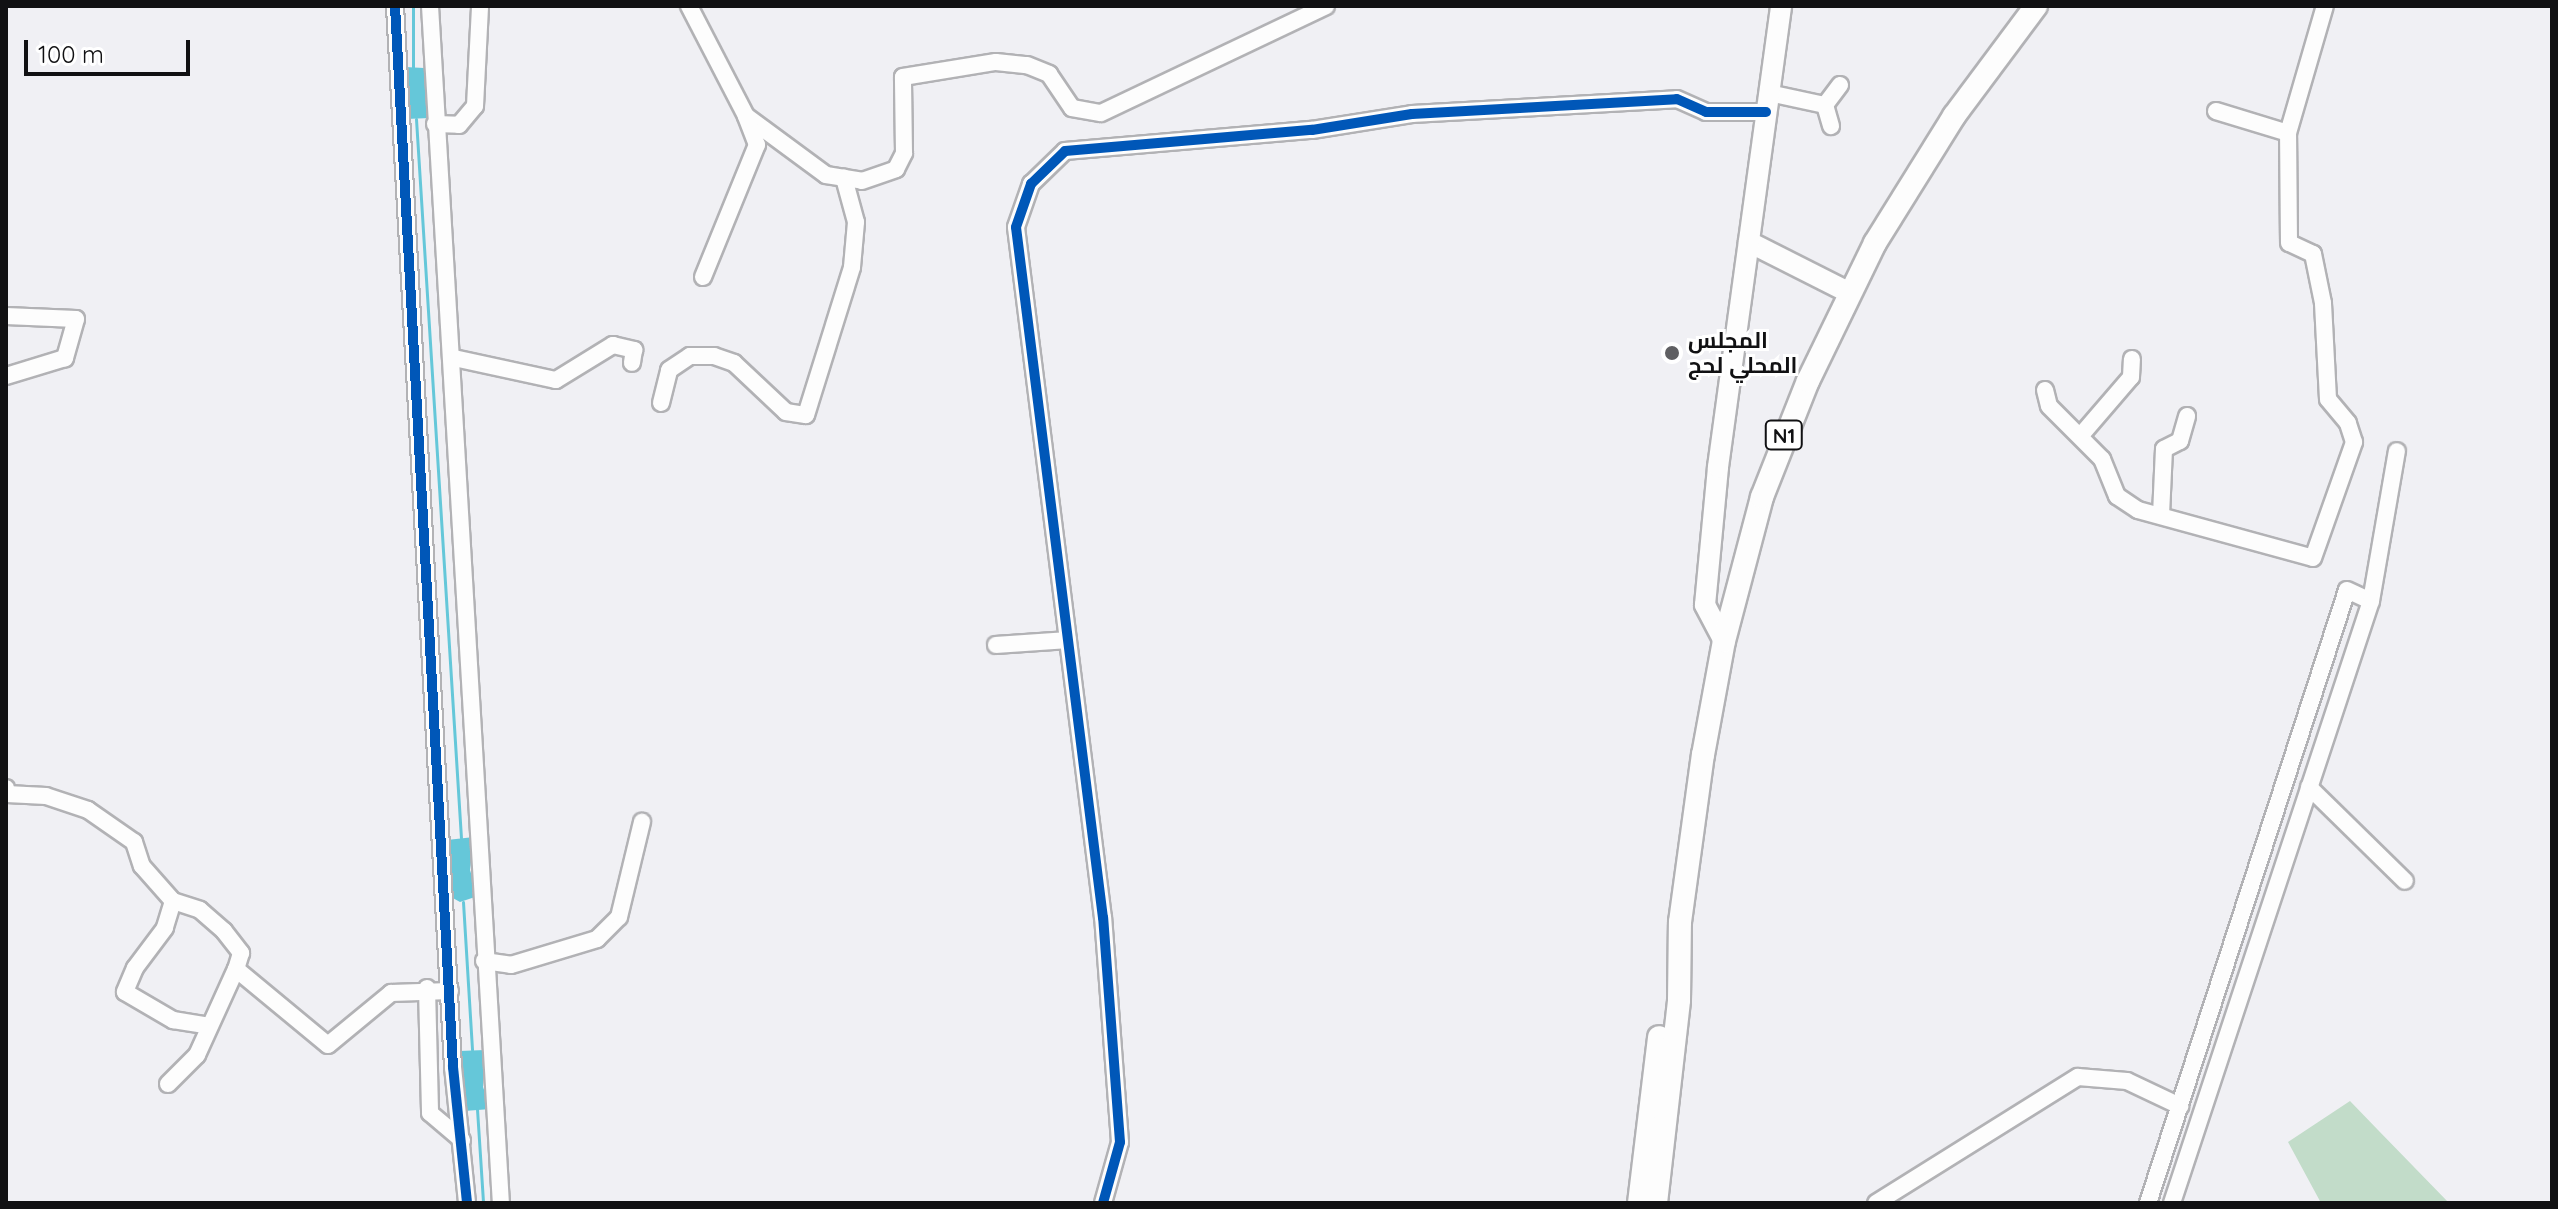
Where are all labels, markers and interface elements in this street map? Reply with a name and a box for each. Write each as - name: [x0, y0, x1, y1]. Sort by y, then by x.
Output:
- scale bar: [28, 24, 194, 74]
- text: 100 m: [38, 39, 104, 69]
- place label: المجلس المحلي لحج: [1688, 327, 1797, 378]
- marker: المجلس المحلي لحج: [1663, 344, 1681, 362]
- road number: N1: [1764, 419, 1804, 451]

